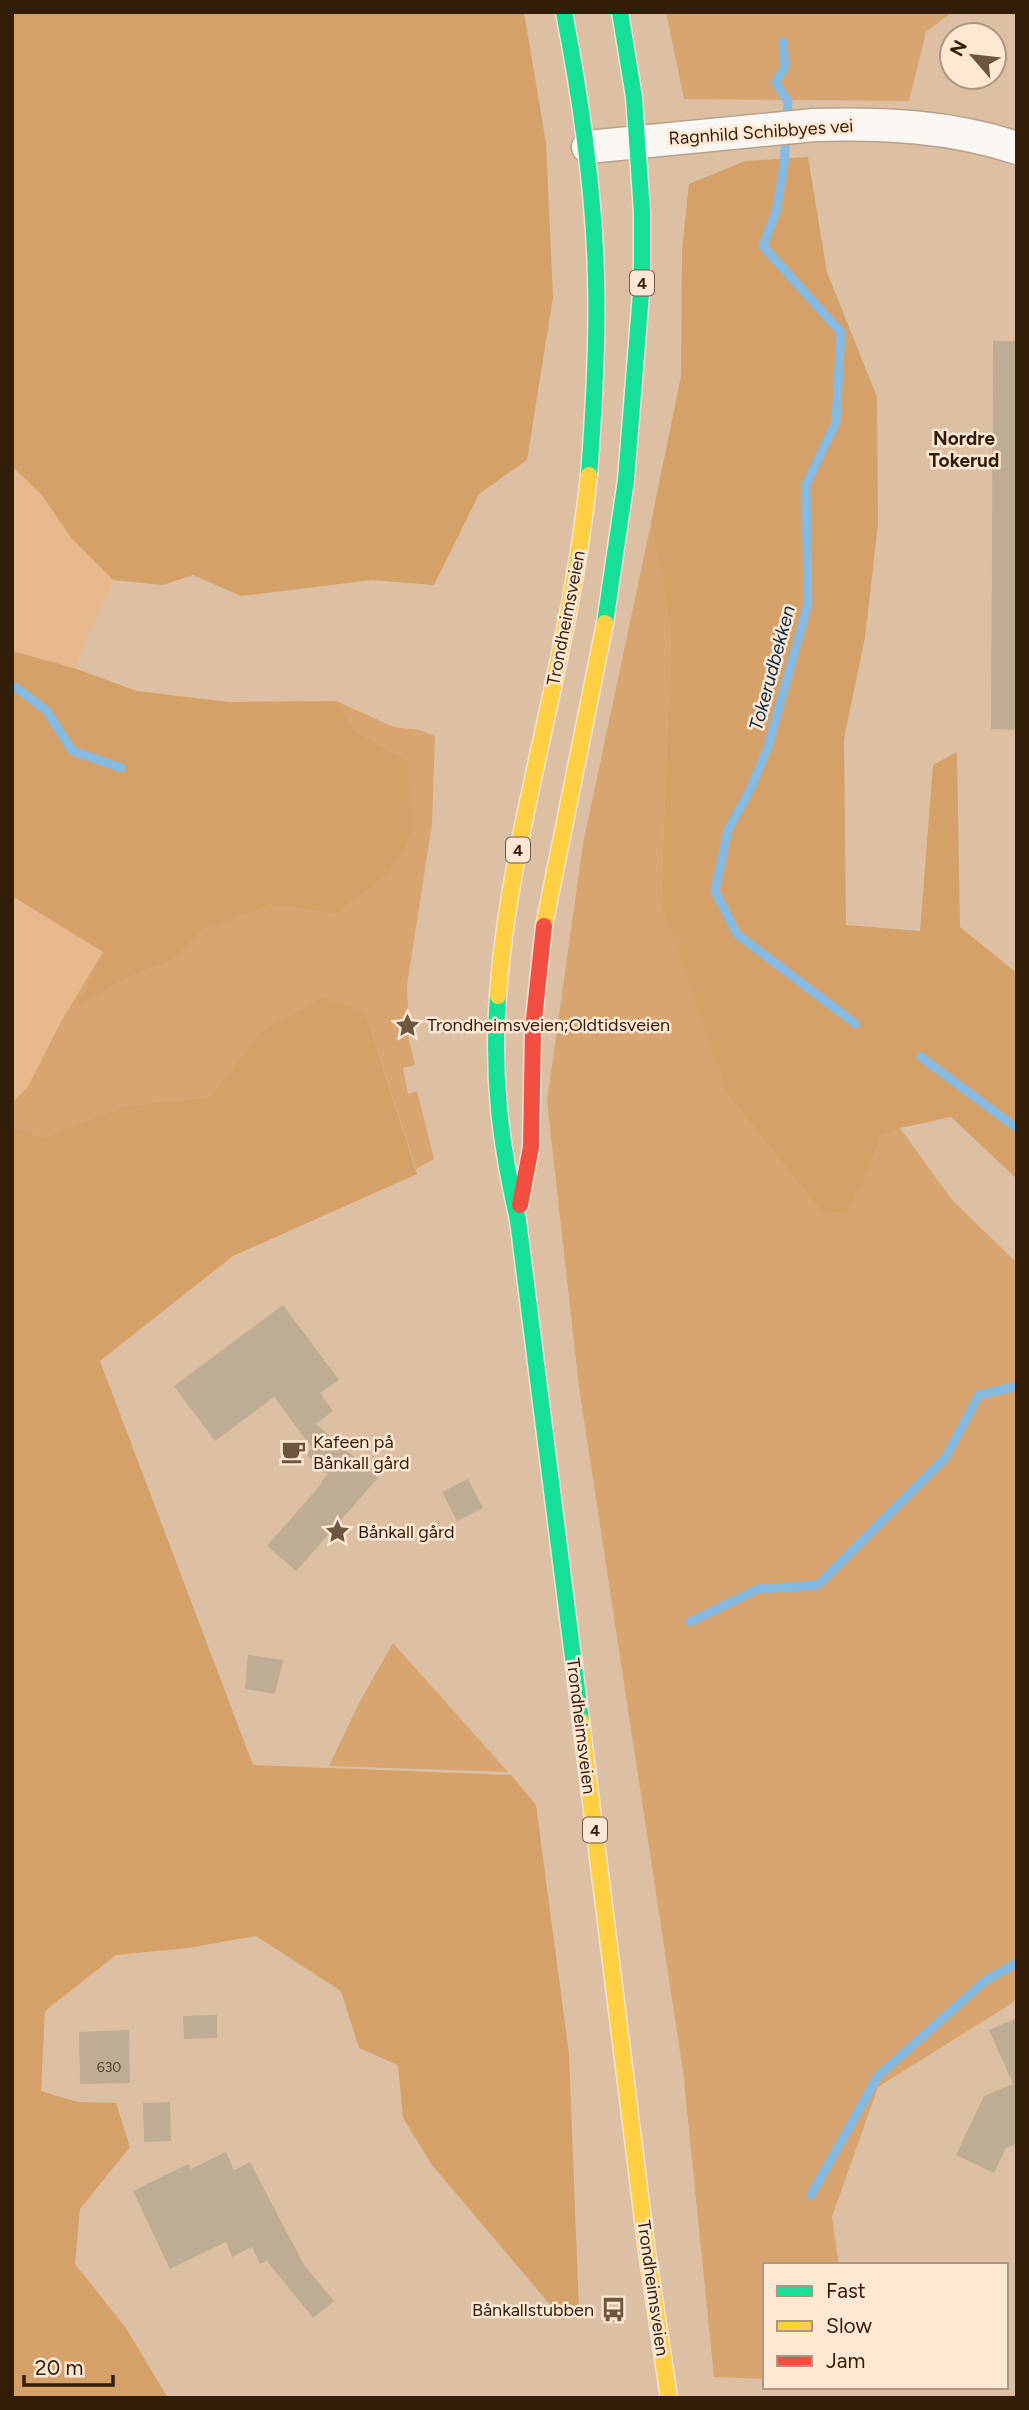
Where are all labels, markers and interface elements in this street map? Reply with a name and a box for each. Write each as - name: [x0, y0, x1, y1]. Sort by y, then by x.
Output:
- north arrow: [938, 21, 1008, 91]
- text: N: [945, 36, 972, 60]
- street label: Ragnhild Schibbyes vei: [668, 115, 854, 149]
- road number: 4: [630, 270, 654, 296]
- district label: Nordre Tokerud: [929, 427, 999, 472]
- street label: Trondheimsveien: [542, 549, 590, 687]
- water label: Tokerudbekken: [744, 602, 800, 733]
- road number: 4: [506, 838, 530, 862]
- place icon: Trondheimsveien;Oldtidsveien: [393, 1011, 421, 1039]
- place label: Trondheimsveien;Oldtidsveien: [427, 1014, 670, 1036]
- place label: Kafeen på Bånkall gård: [313, 1431, 410, 1474]
- cafe icon: Kafeen på Bånkall gård: [279, 1438, 307, 1466]
- place icon: Bånkall gård: [324, 1518, 352, 1546]
- place label: Bånkall gård: [358, 1521, 455, 1543]
- street label: Trondheimsveien: [562, 1657, 600, 1795]
- road number: 4: [583, 1818, 607, 1842]
- house number: 630: [97, 2059, 121, 2076]
- street label: Trondheimsveien: [633, 2219, 673, 2357]
- legend: [763, 2263, 1008, 2389]
- text: Fast: [826, 2278, 866, 2303]
- bus stop icon: Bånkallstubben: [600, 2296, 628, 2324]
- place label: Bånkallstubben: [472, 2299, 594, 2321]
- text: Slow: [826, 2313, 872, 2338]
- scale bar: [24, 2344, 114, 2388]
- text: Jam: [826, 2348, 865, 2373]
- text: 20 m: [35, 2355, 83, 2380]

